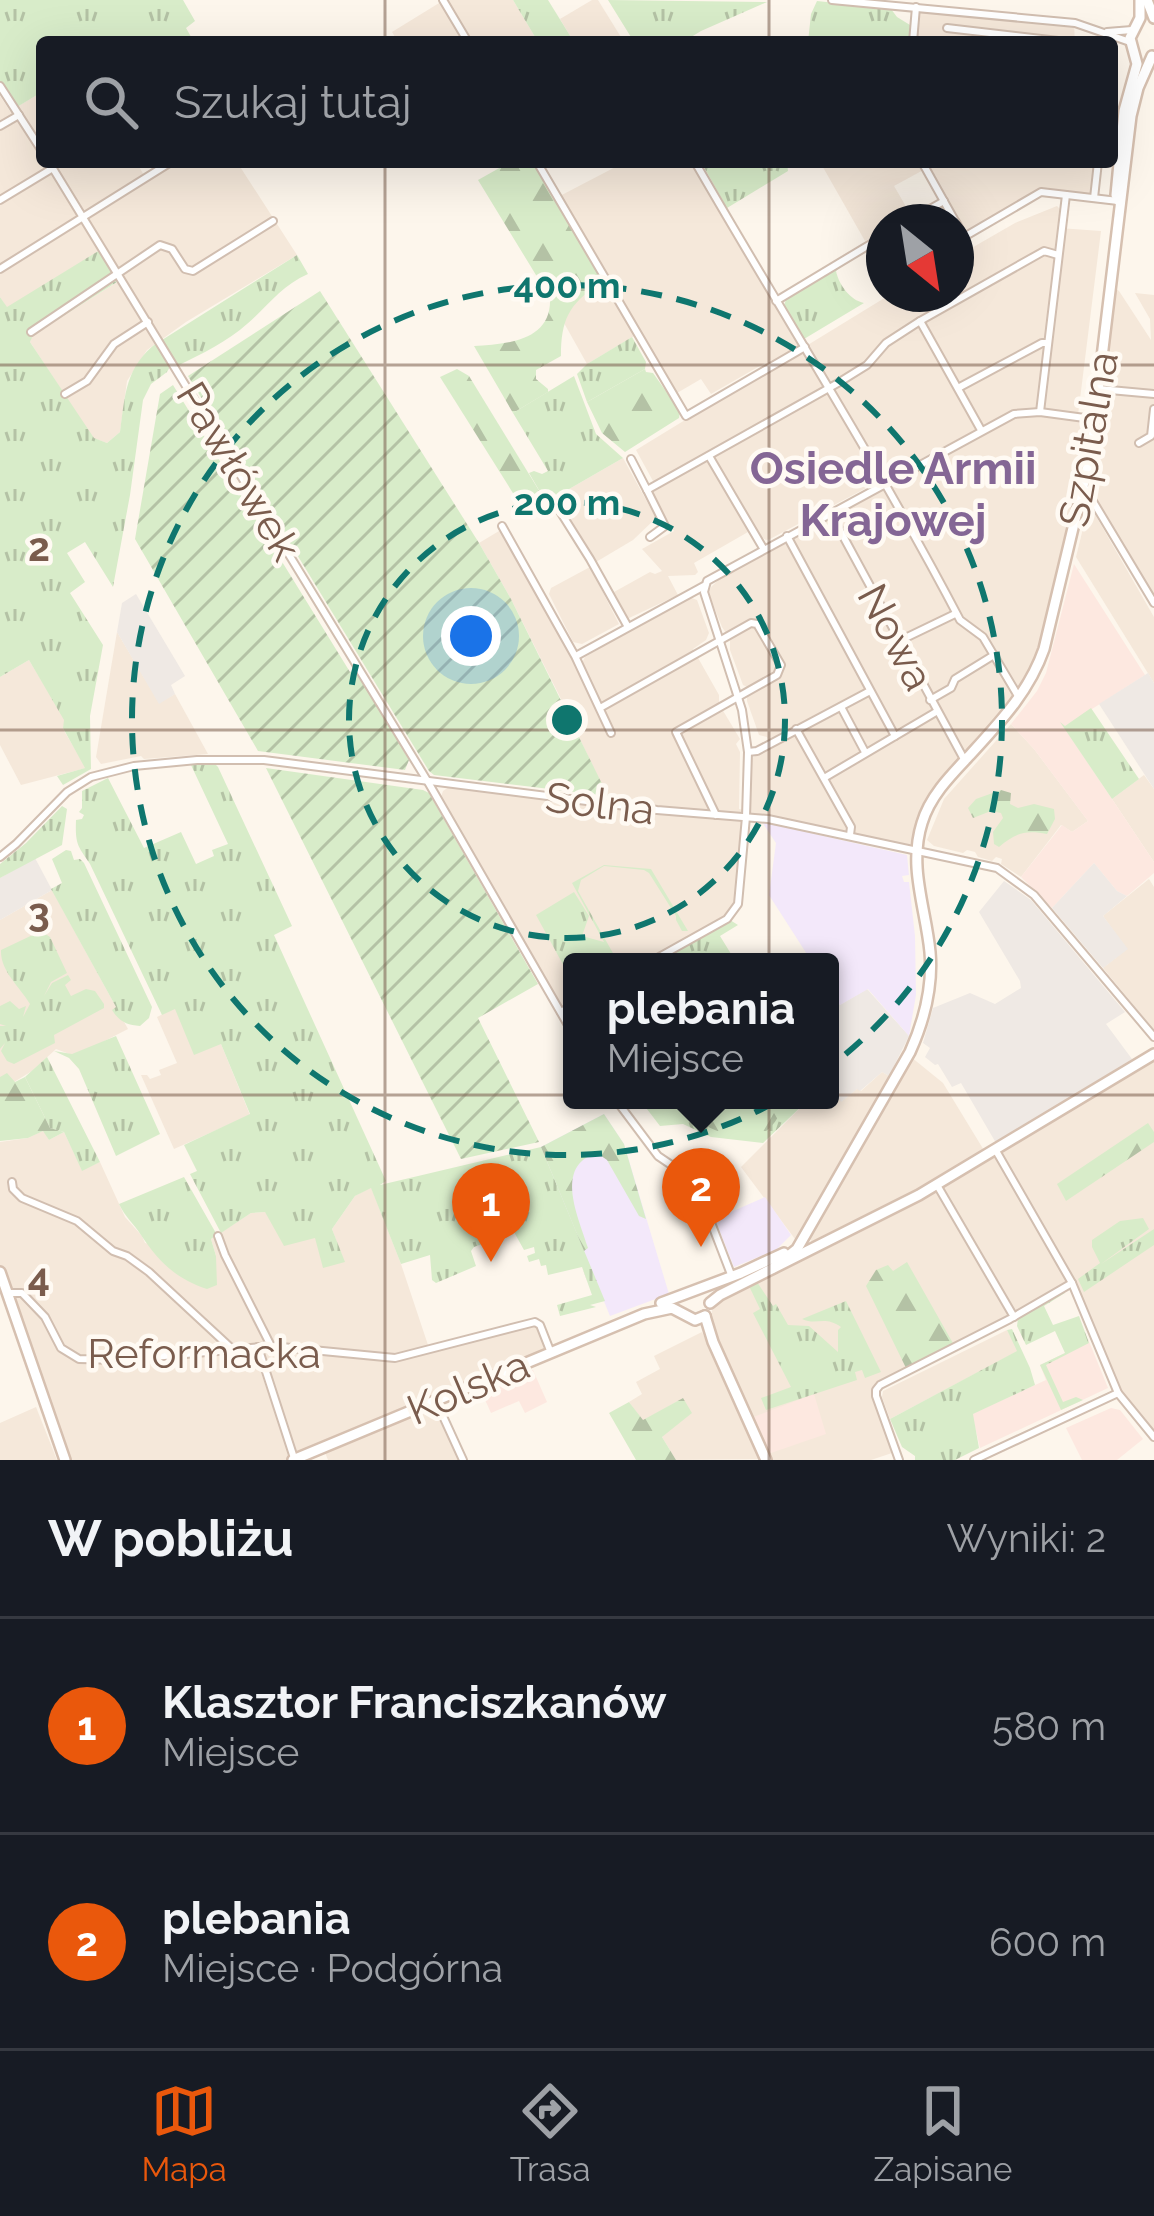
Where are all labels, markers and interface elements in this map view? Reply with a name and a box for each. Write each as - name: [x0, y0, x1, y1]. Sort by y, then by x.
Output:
- search box: [36, 36, 1118, 168]
- icon: search: [78, 69, 144, 135]
- text: Szukaj tutaj: [174, 76, 412, 129]
- north arrow: [866, 204, 974, 312]
- text: 400 m: [514, 264, 620, 306]
- street label: Szpitalna: [1049, 348, 1128, 530]
- street label: Pawłówek: [166, 373, 311, 569]
- district label: Osiedle Armii Krajowej: [750, 442, 1036, 547]
- text: 200 m: [514, 481, 620, 523]
- text: 2: [28, 524, 50, 570]
- street label: Nowa: [847, 576, 944, 699]
- your location: [441, 606, 501, 666]
- centre of rings: [546, 699, 588, 741]
- street label: Solna: [543, 773, 657, 834]
- text: 3: [28, 889, 50, 935]
- popup: [563, 953, 839, 1109]
- text: plebania: [607, 982, 795, 1035]
- text: Miejsce: [607, 1035, 744, 1081]
- pin: 2: [662, 1148, 740, 1247]
- pin: 1: [452, 1163, 530, 1262]
- text: 4: [28, 1254, 50, 1300]
- street label: Reformacka: [87, 1329, 321, 1378]
- street label: Kolska: [400, 1340, 536, 1435]
- text: W pobliżu: [48, 1508, 294, 1568]
- text: Wyniki: 2: [947, 1515, 1106, 1561]
- text: Klasztor Franciszkanów: [162, 1676, 666, 1729]
- text: 1: [77, 1703, 97, 1749]
- text: 580 m: [992, 1703, 1106, 1749]
- text: Miejsce: [162, 1729, 299, 1775]
- text: plebania: [162, 1892, 351, 1945]
- text: 2: [76, 1919, 98, 1965]
- text: 600 m: [989, 1919, 1106, 1965]
- text: Miejsce · Podgórna: [162, 1945, 503, 1991]
- tab: Mapa: [142, 2078, 227, 2189]
- tab: Trasa: [510, 2078, 590, 2189]
- tab: Zapisane: [874, 2078, 1012, 2189]

